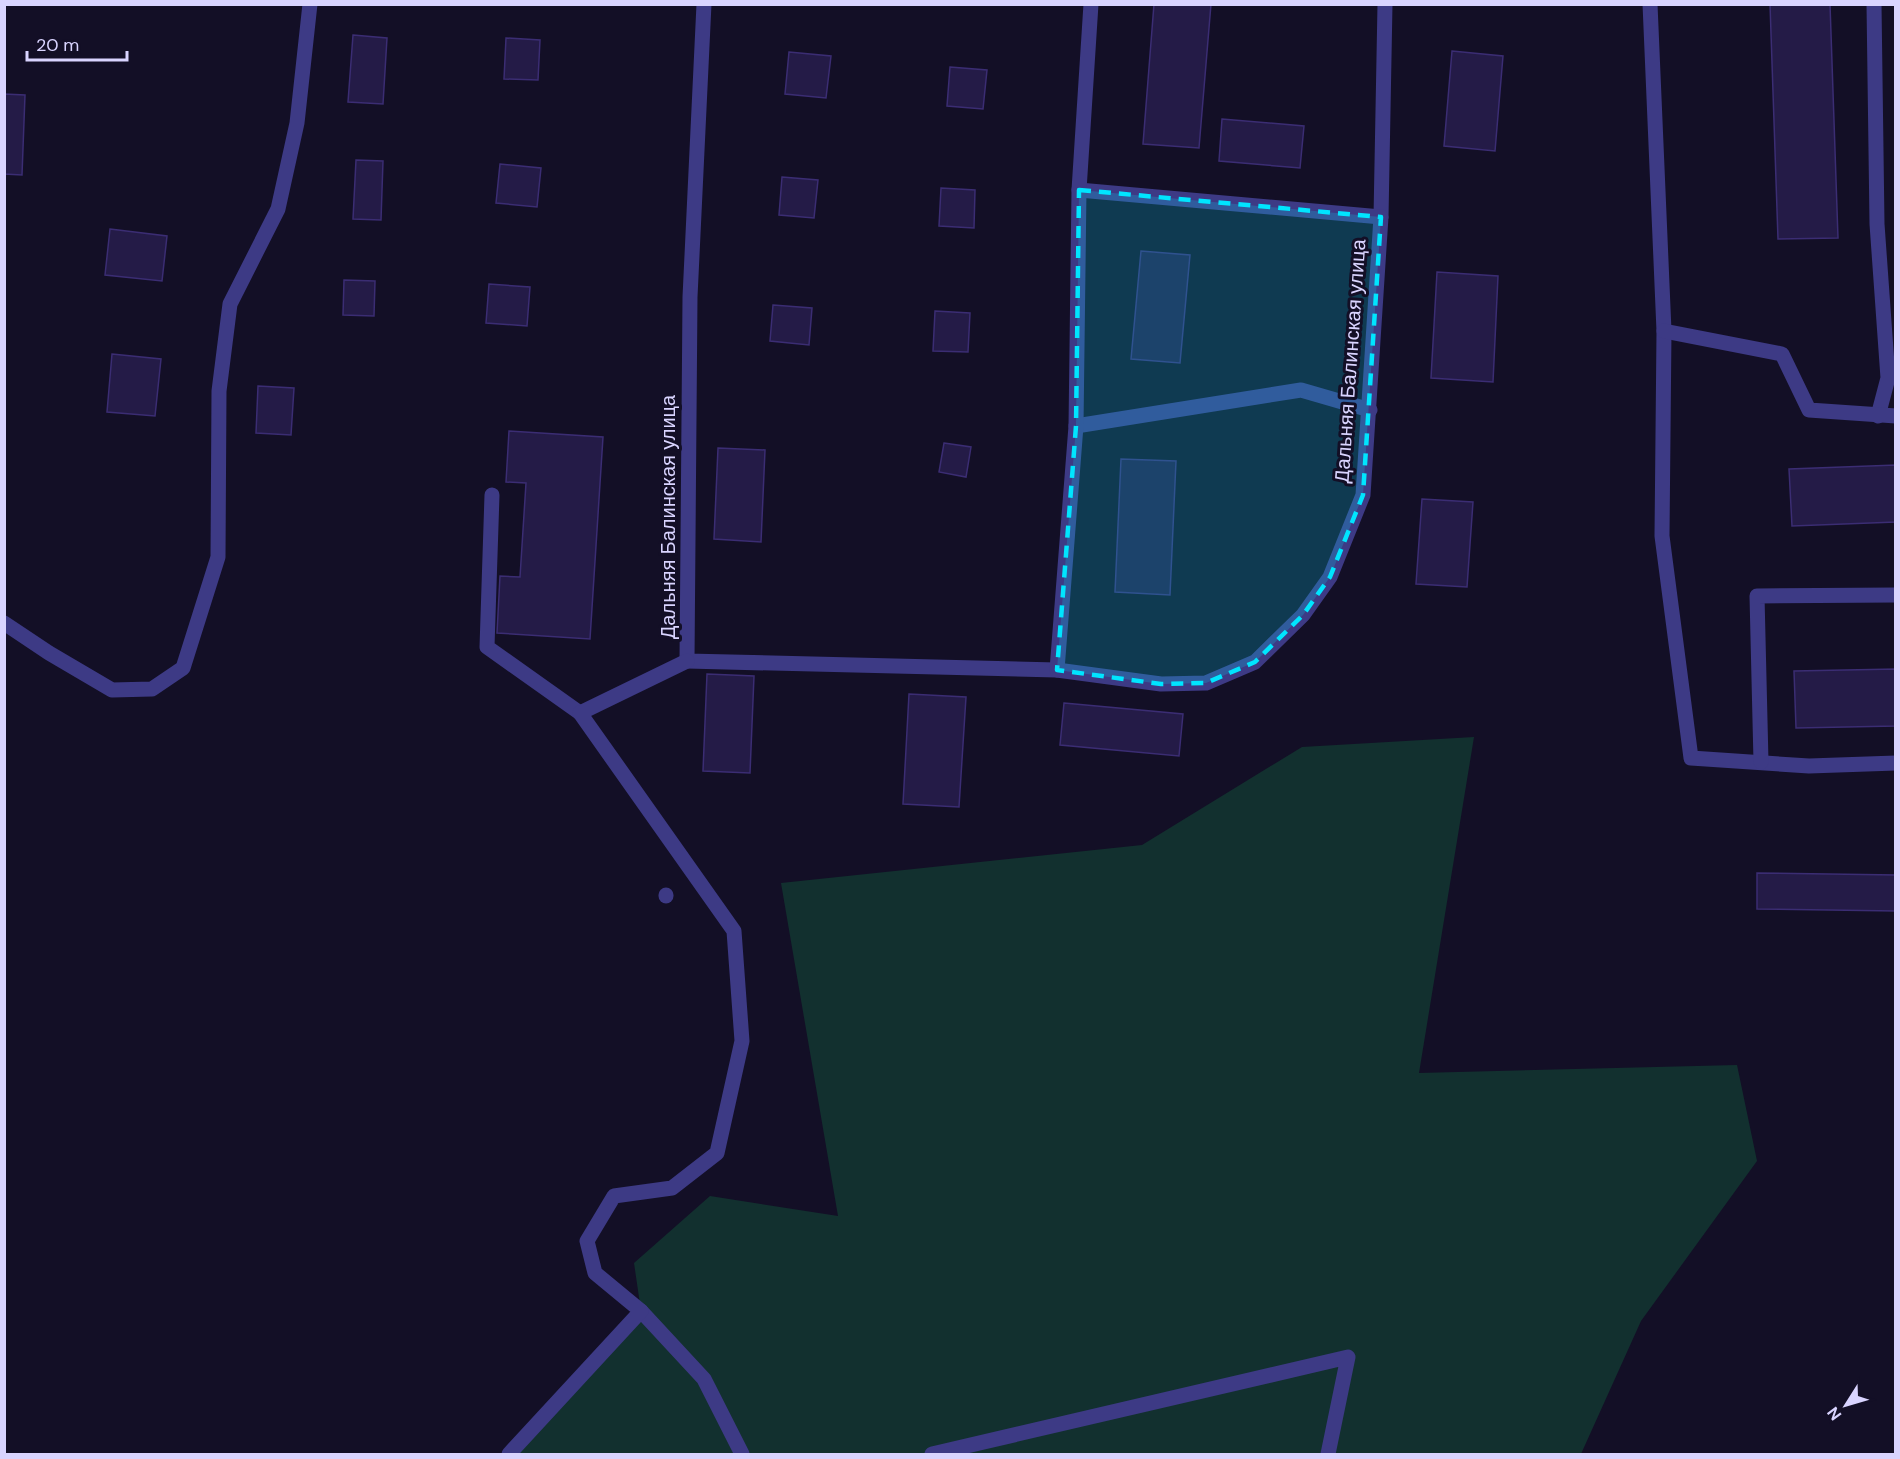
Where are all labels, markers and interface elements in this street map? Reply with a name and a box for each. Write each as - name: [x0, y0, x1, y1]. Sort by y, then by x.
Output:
- scale bar: [27, 24, 128, 62]
- text: 20 m: [36, 33, 79, 57]
- street label: Дальняя Балинская улица: [1329, 237, 1372, 484]
- street label: Дальняя Балинская улица: [655, 394, 681, 639]
- north arrow: [1816, 1375, 1876, 1435]
- text: N: [1823, 1403, 1846, 1425]

